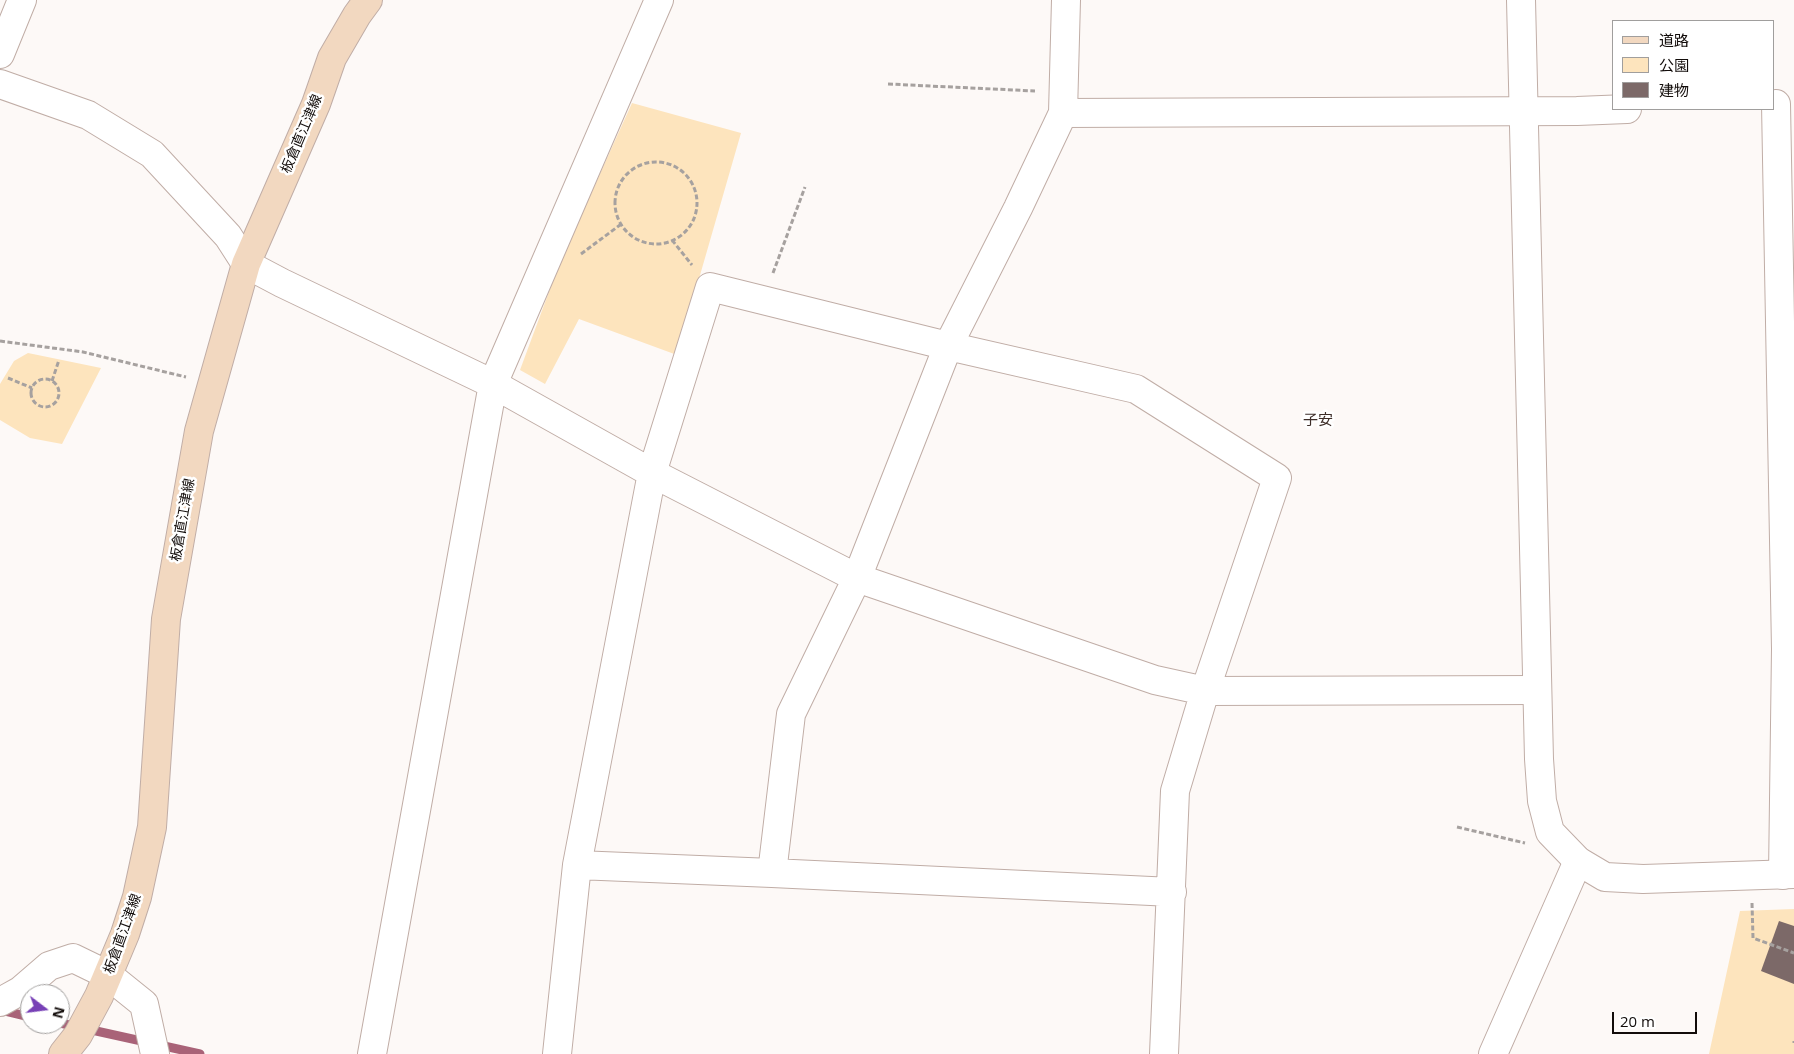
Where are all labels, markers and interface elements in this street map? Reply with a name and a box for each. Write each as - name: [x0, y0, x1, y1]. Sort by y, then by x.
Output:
- legend: [1612, 20, 1774, 110]
- text: 道路: [1659, 30, 1689, 50]
- text: 公園: [1659, 55, 1689, 75]
- text: 建物: [1659, 80, 1689, 100]
- street label: 板倉直江津線: [278, 92, 326, 176]
- district label: 子安: [1303, 412, 1333, 430]
- street label: 板倉直江津線: [167, 477, 199, 563]
- street label: 板倉直江津線: [101, 892, 145, 976]
- north arrow: [20, 984, 70, 1034]
- scale bar: [1614, 1002, 1699, 1034]
- text: N: [48, 1005, 70, 1021]
- text: 20 m: [1620, 1011, 1655, 1031]

